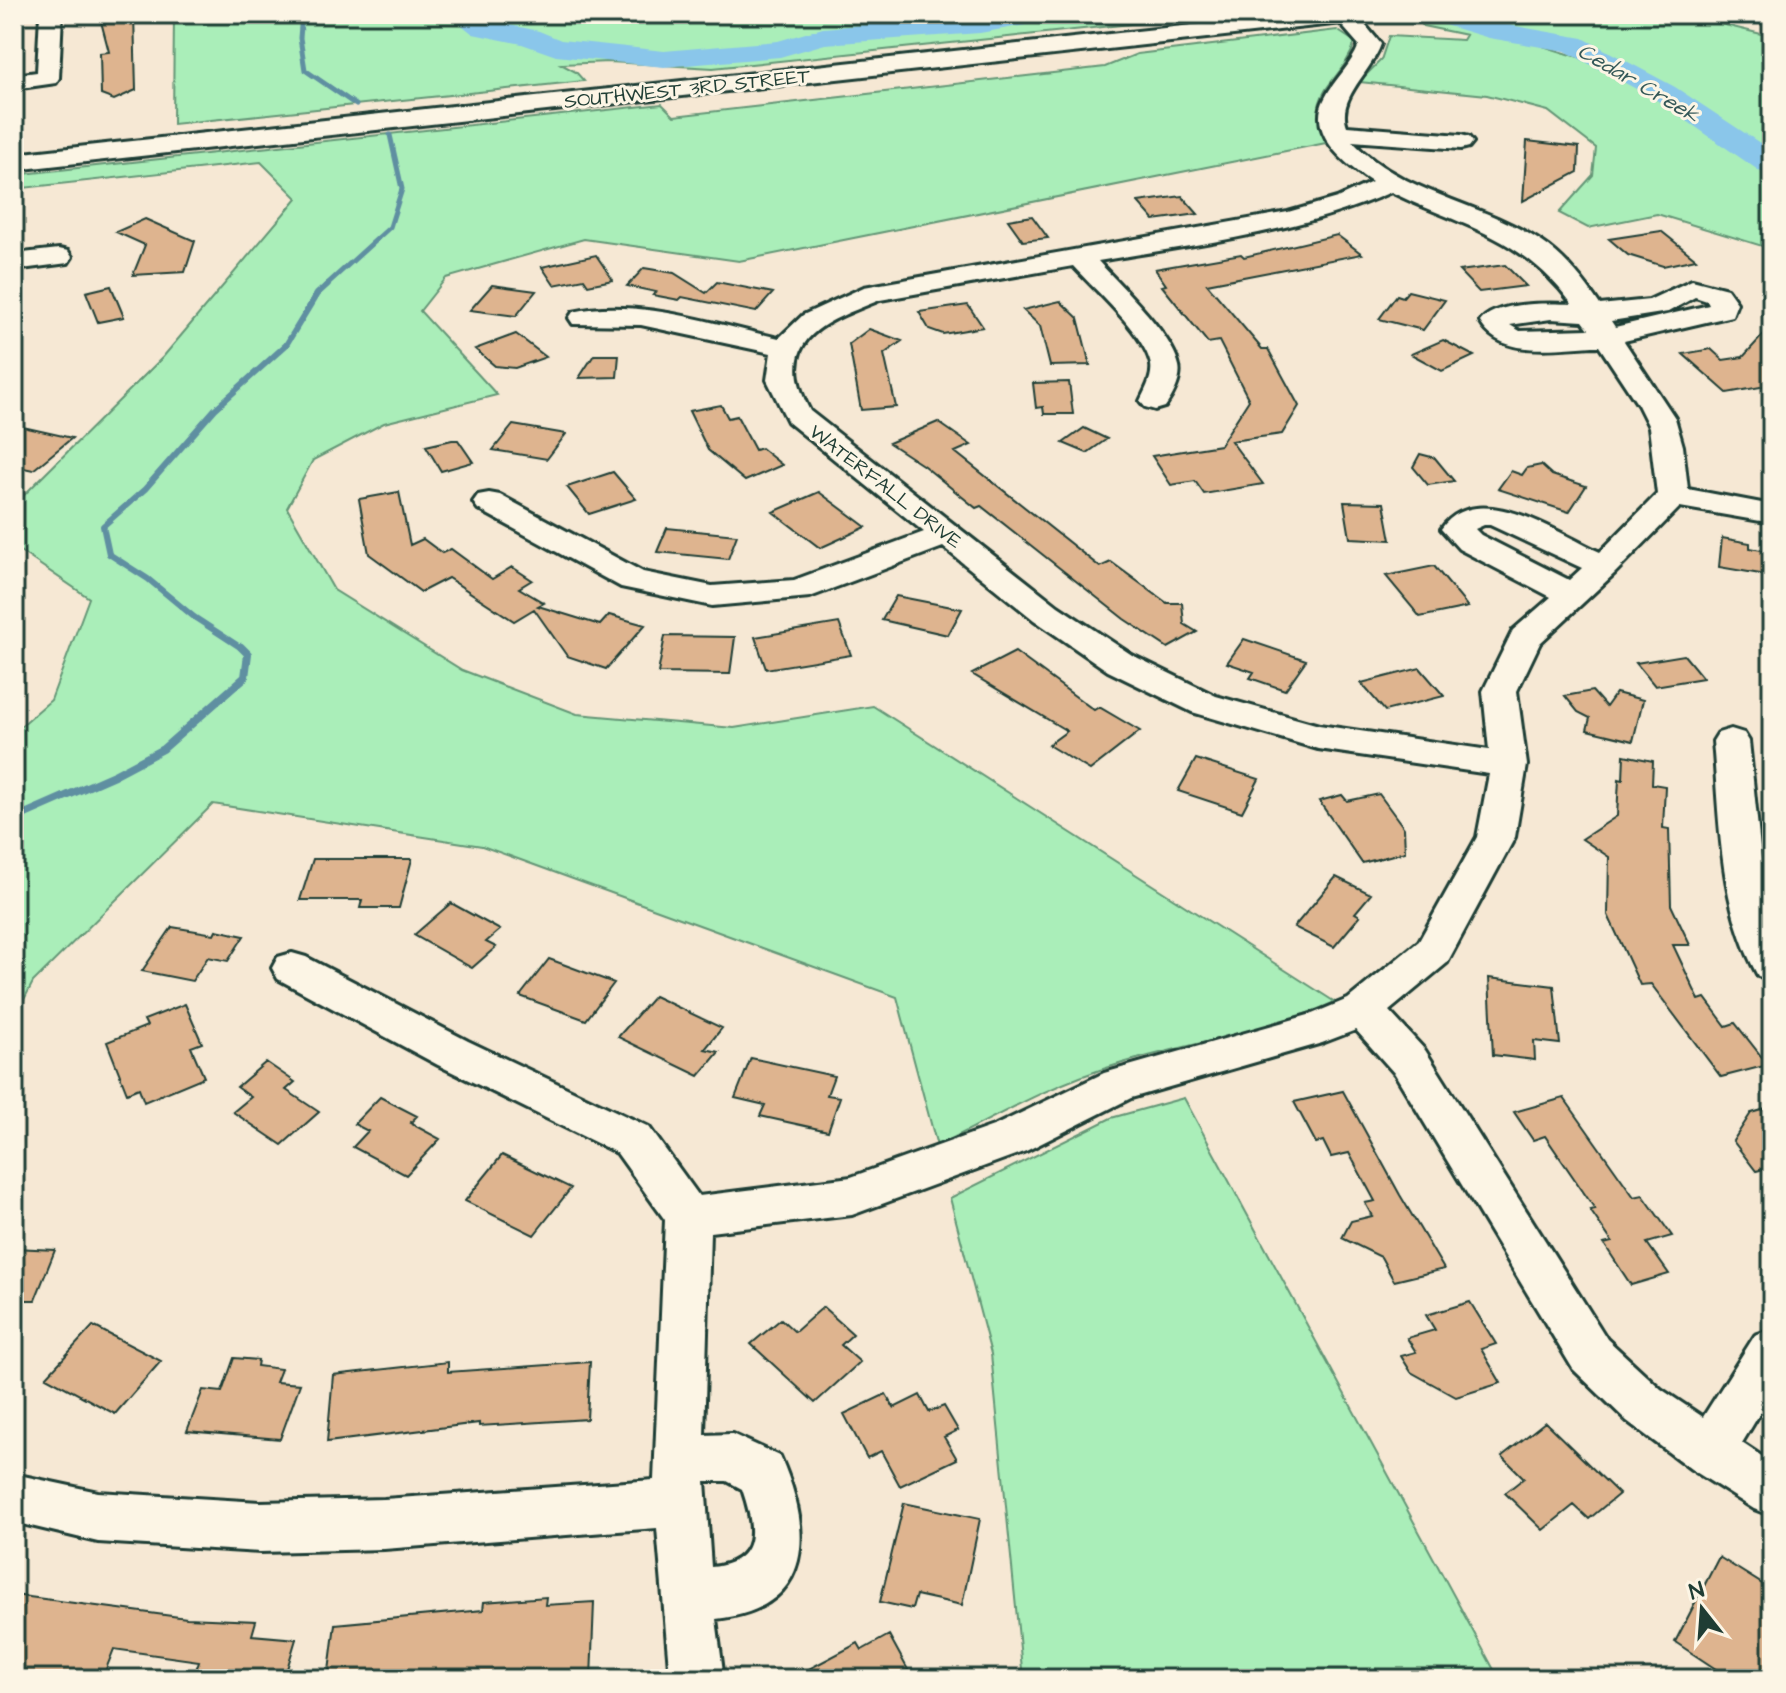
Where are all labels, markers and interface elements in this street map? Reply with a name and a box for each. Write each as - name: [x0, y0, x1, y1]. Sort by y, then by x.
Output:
- water label: Cedar Creek: [1572, 36, 1705, 131]
- street label: SOUTHWEST 3RD STREET: [563, 62, 812, 116]
- street label: WATERFALL DRIVE: [803, 418, 968, 556]
- north arrow: [1662, 1569, 1742, 1649]
- text: N: [1685, 1574, 1708, 1608]

